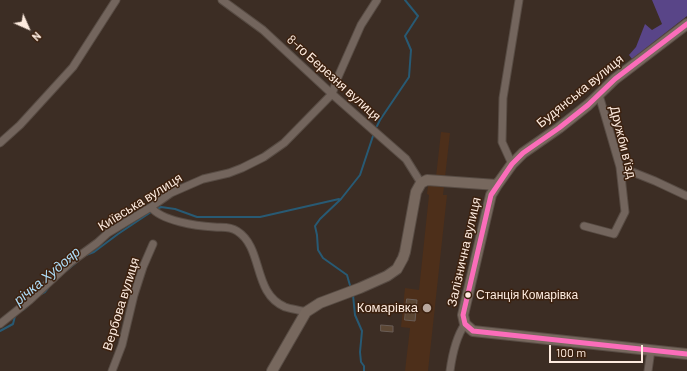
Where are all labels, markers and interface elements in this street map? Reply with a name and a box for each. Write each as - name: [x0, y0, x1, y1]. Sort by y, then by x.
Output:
- north arrow: [8, 8, 48, 48]
- text: N: [30, 30, 44, 44]
- street label: 8-го Березня вулиця: [284, 32, 384, 124]
- street label: Будянська вулиця: [533, 51, 627, 131]
- street label: Дружби в’їзд: [606, 104, 640, 180]
- street label: Київська вулиця: [95, 170, 185, 234]
- street label: Залізнична вулиця: [444, 196, 484, 308]
- water label: річка Худояр: [10, 243, 84, 309]
- street label: Вербова вулиця: [99, 256, 143, 352]
- place label: Станція Комарівка: [476, 288, 578, 302]
- marker: Станція Комарівка: [463, 290, 473, 300]
- place label: Комарівка: [357, 300, 418, 316]
- marker: Комарівка: [421, 302, 433, 314]
- scale bar: [551, 337, 645, 363]
- text: 100 m: [556, 345, 586, 359]

